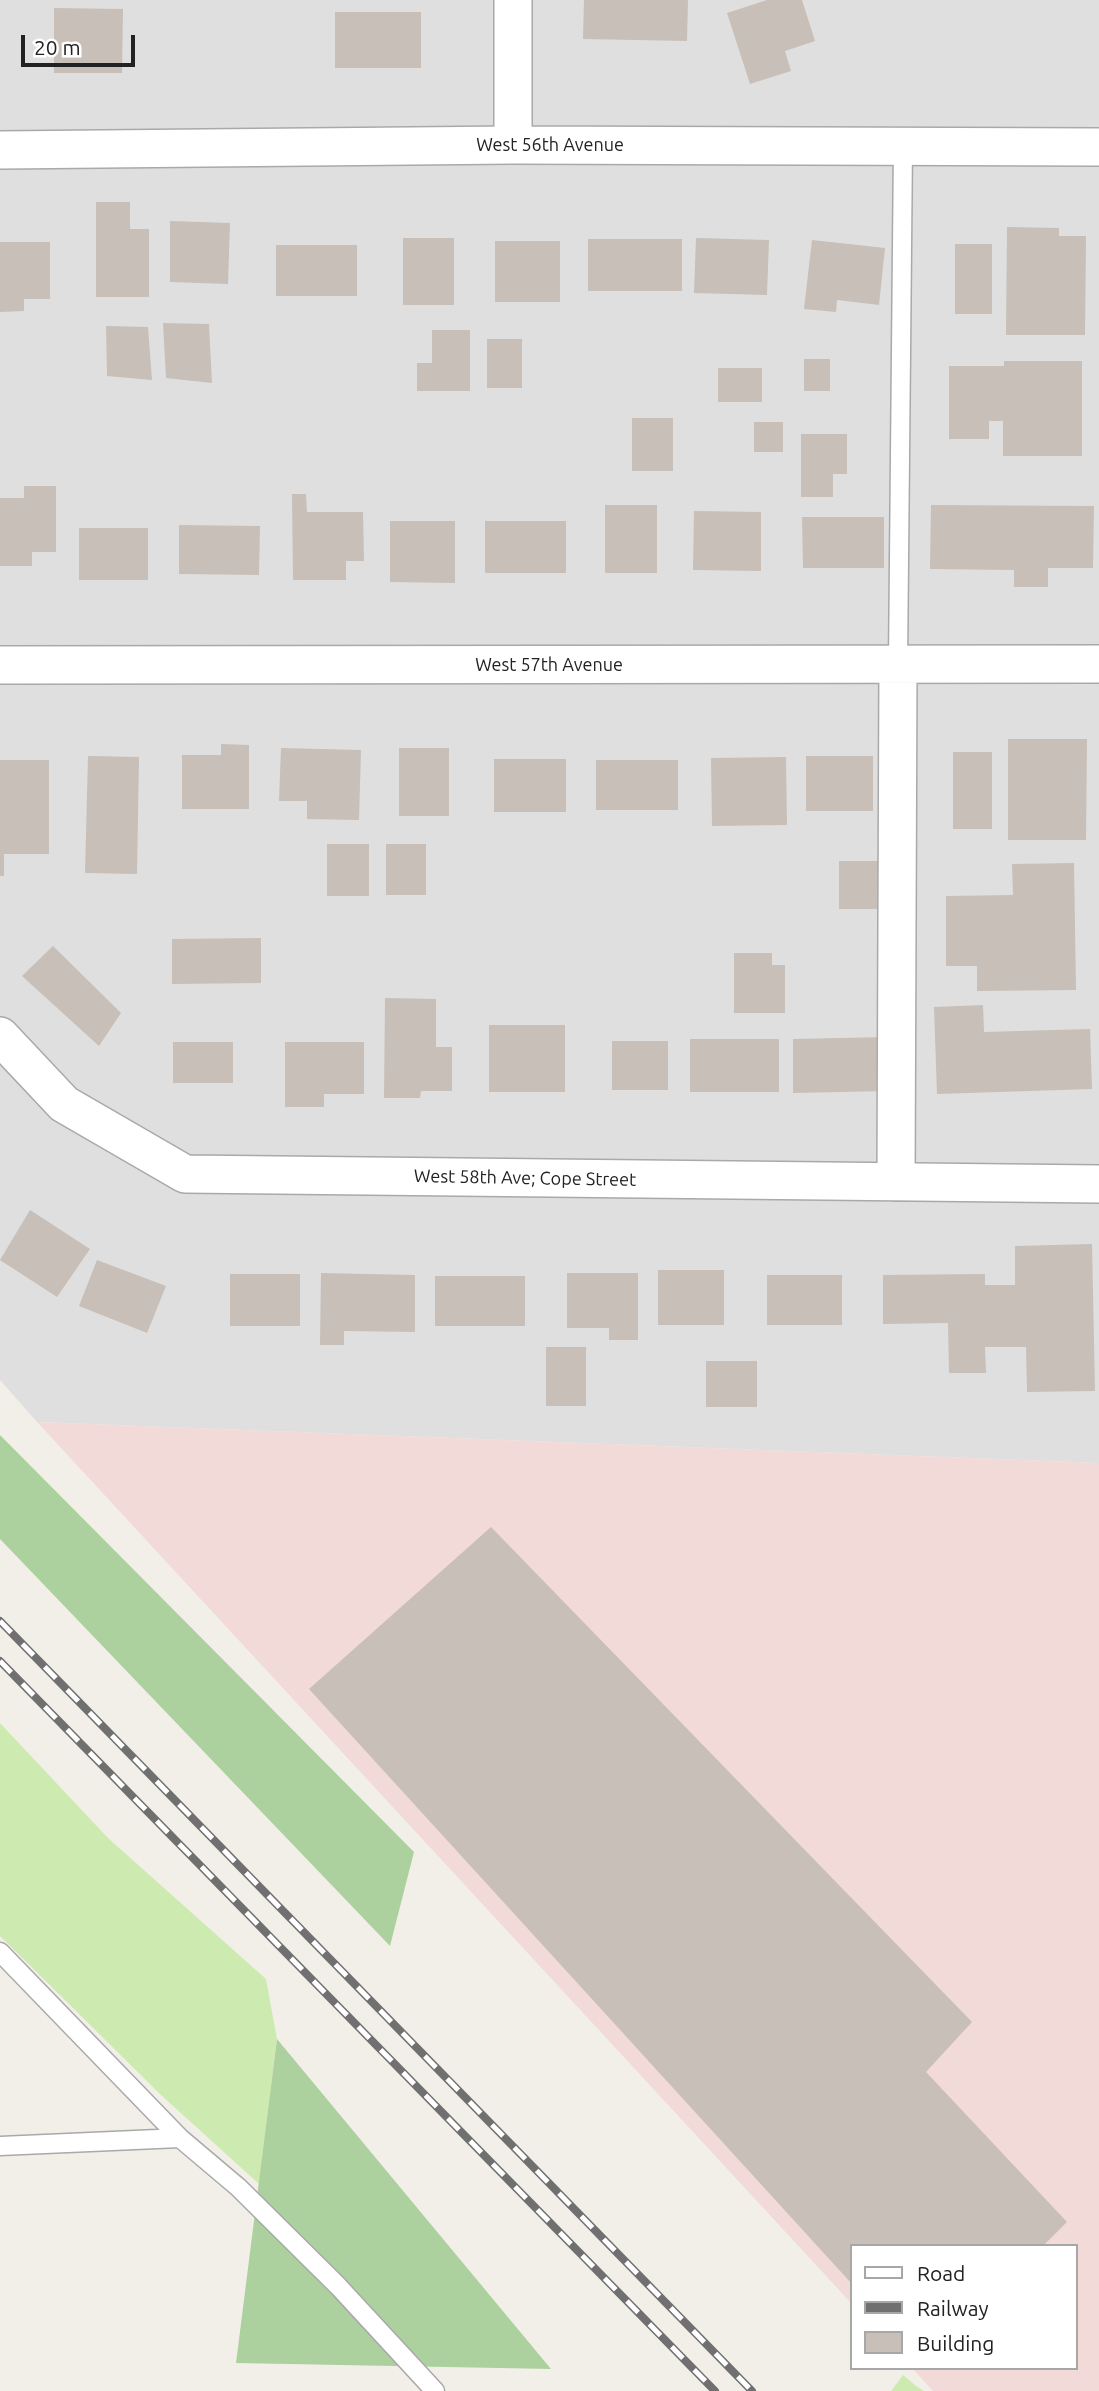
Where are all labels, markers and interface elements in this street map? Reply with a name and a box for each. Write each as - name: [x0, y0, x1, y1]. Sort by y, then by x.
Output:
- scale bar: [24, 21, 138, 65]
- text: 20 m: [34, 35, 81, 59]
- street label: West 56th Avenue: [476, 134, 624, 156]
- street label: West 57th Avenue: [475, 654, 623, 676]
- street label: West 58th Ave; Cope Street: [414, 1165, 636, 1191]
- legend: [850, 2244, 1078, 2370]
- text: Road: [917, 2261, 965, 2285]
- text: Railway: [917, 2296, 989, 2320]
- text: Building: [917, 2331, 994, 2355]

